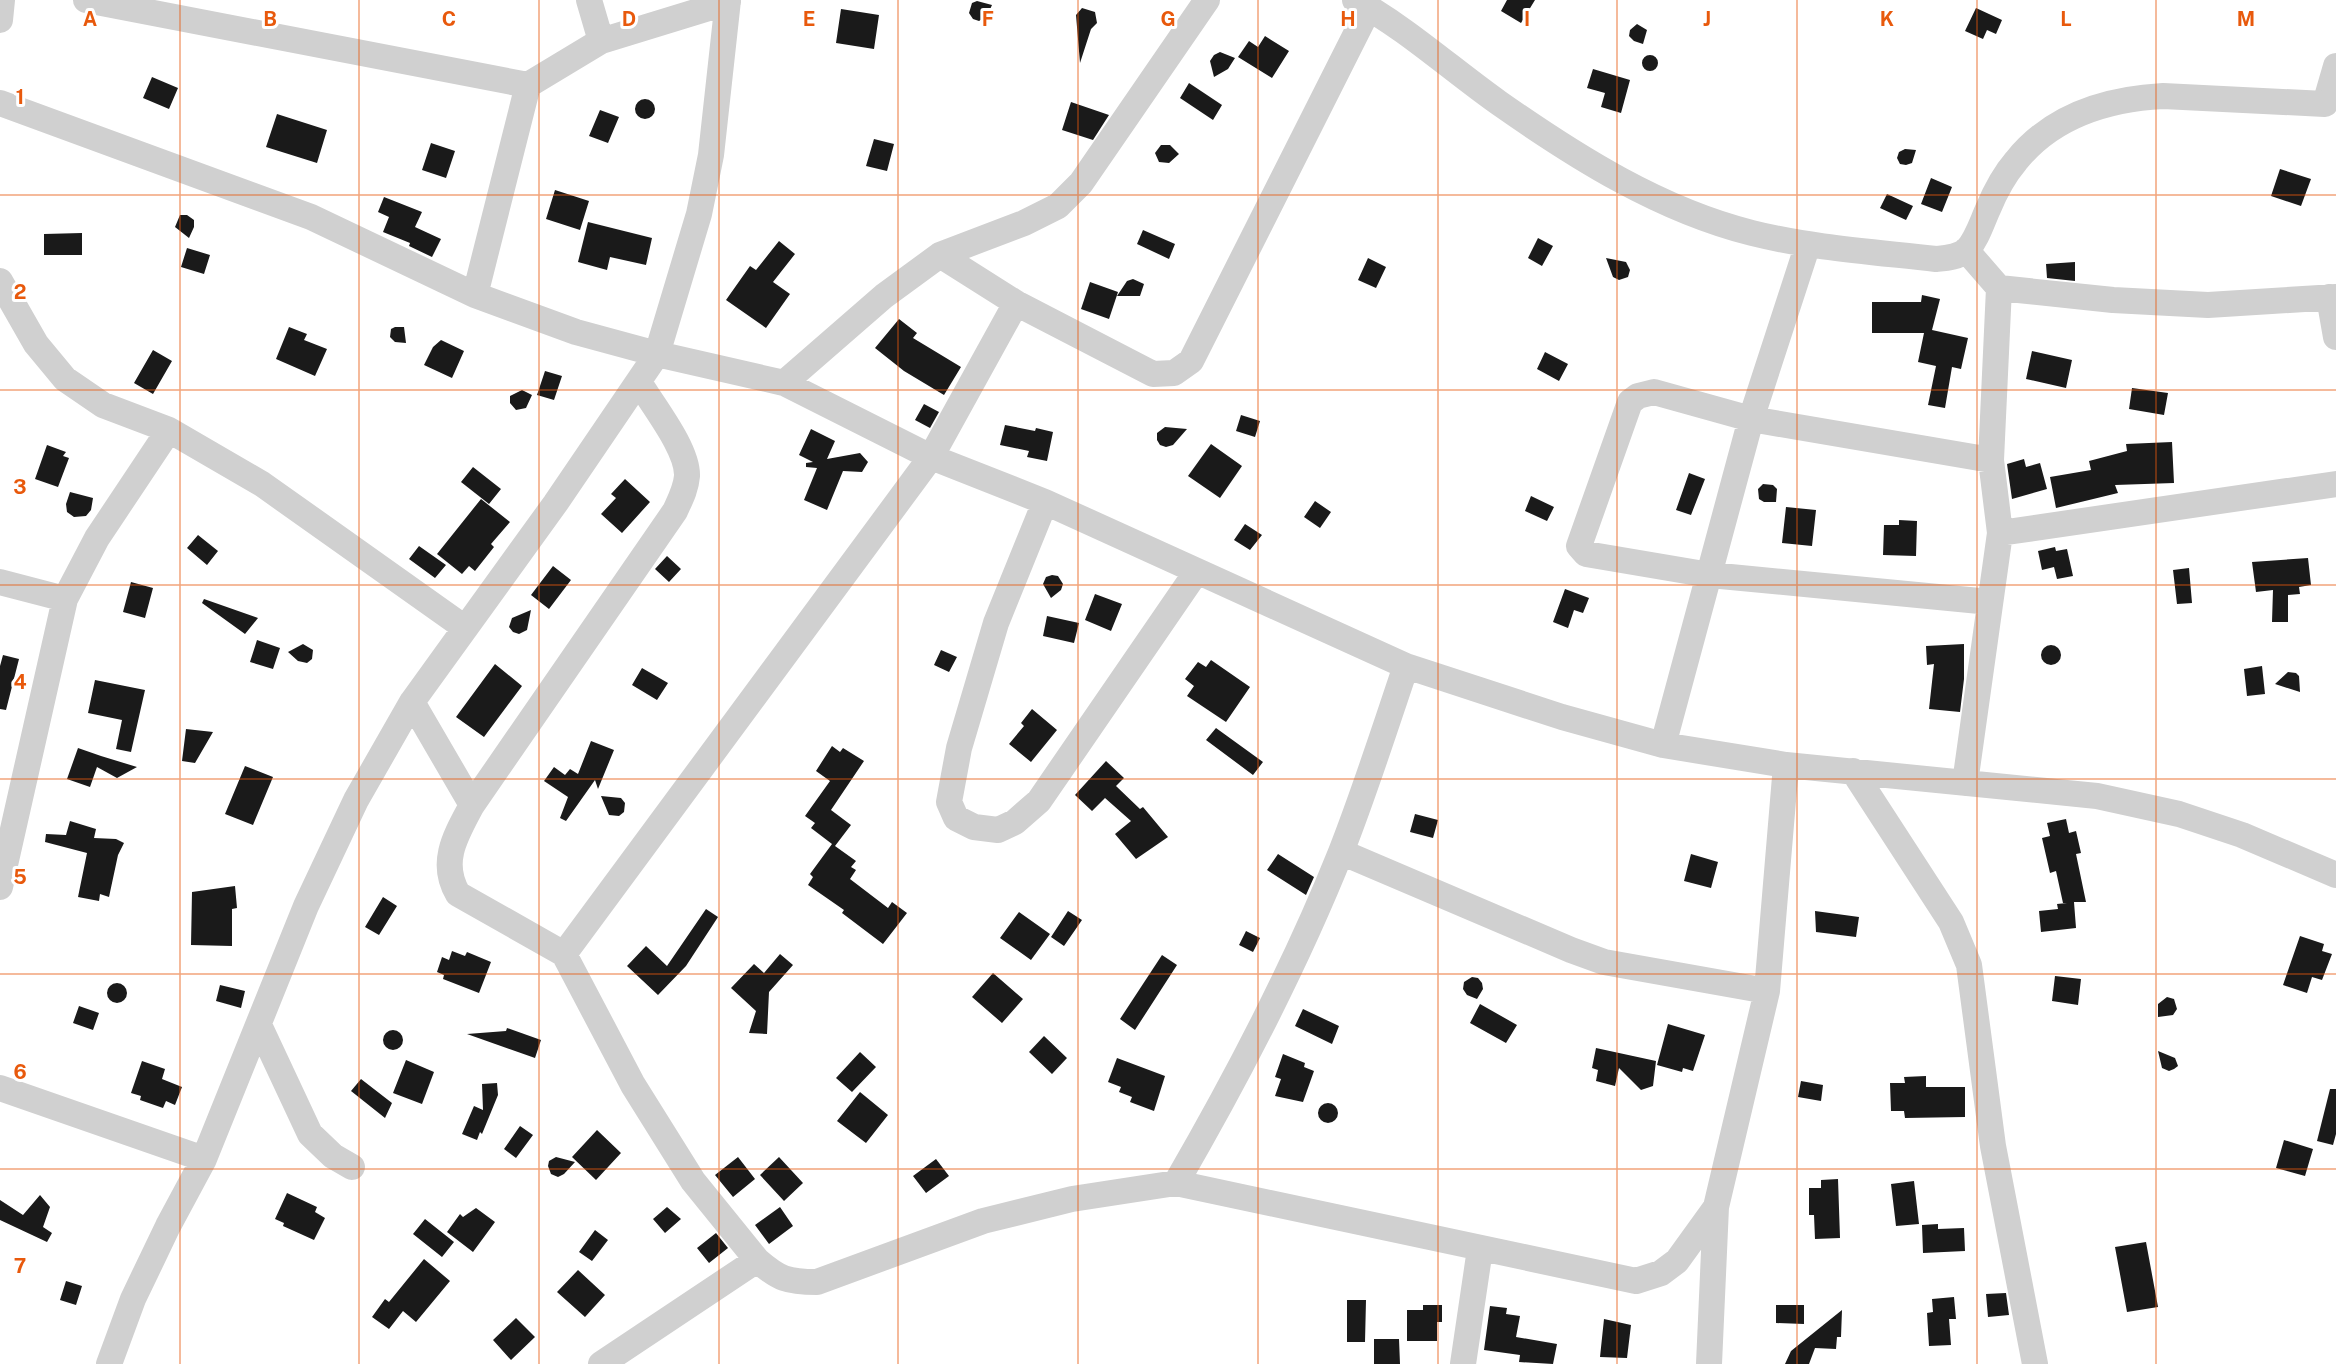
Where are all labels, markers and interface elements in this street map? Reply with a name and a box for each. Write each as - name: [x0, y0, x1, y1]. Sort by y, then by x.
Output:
- text: A: [83, 7, 97, 31]
- text: B: [263, 7, 277, 31]
- text: C: [442, 7, 456, 31]
- text: D: [622, 7, 636, 31]
- text: E: [803, 7, 815, 31]
- text: F: [982, 7, 994, 31]
- text: G: [1160, 7, 1176, 31]
- text: H: [1340, 7, 1356, 31]
- text: I: [1524, 7, 1530, 31]
- text: J: [1703, 7, 1711, 31]
- text: K: [1880, 7, 1894, 31]
- text: L: [2060, 7, 2072, 31]
- text: M: [2237, 7, 2255, 31]
- text: 1: [16, 85, 24, 109]
- text: 2: [14, 280, 26, 304]
- text: 3: [13, 475, 27, 499]
- text: 4: [13, 670, 27, 694]
- text: 5: [13, 865, 27, 889]
- text: 6: [13, 1060, 27, 1084]
- text: 7: [14, 1254, 26, 1278]

